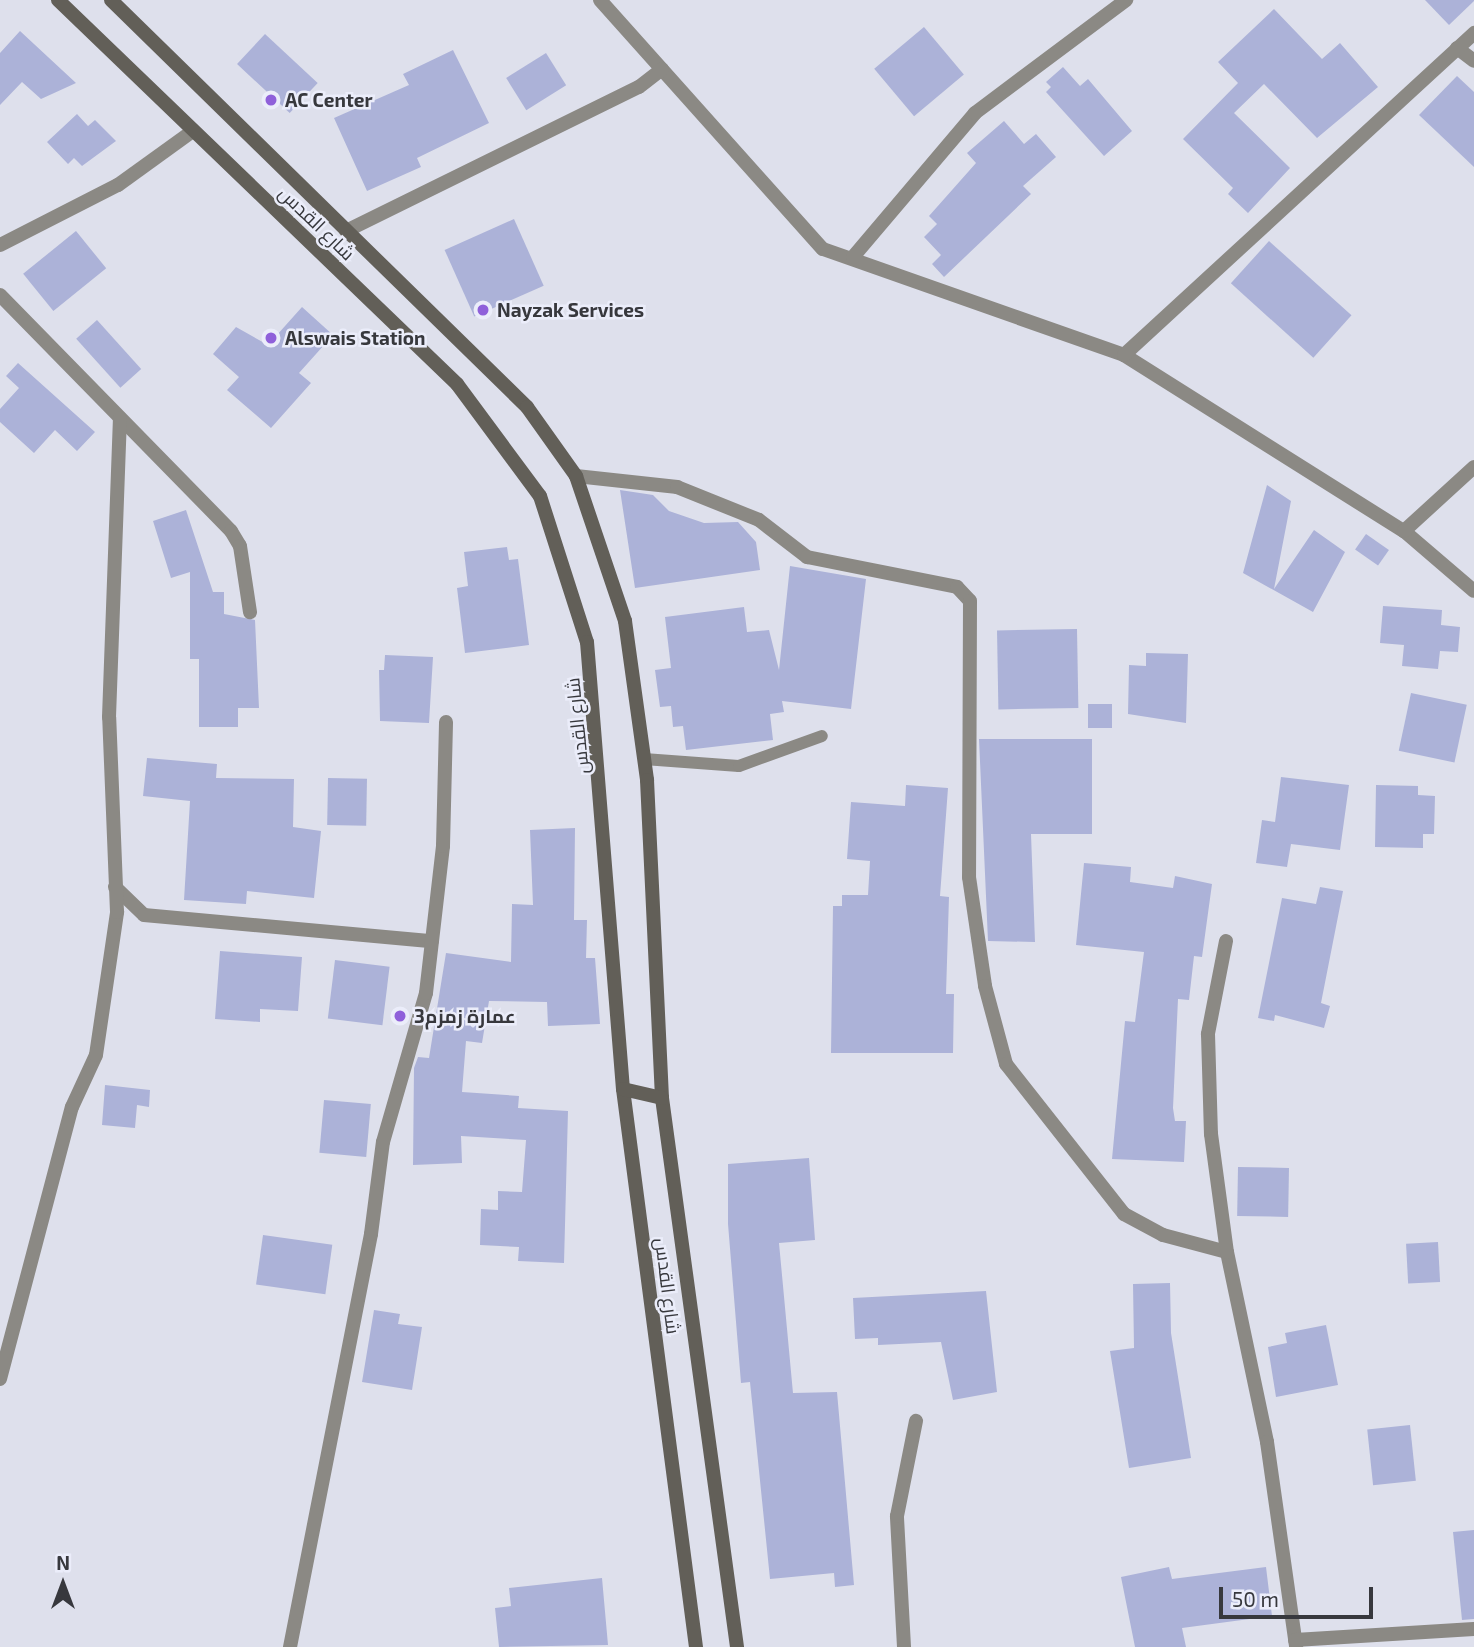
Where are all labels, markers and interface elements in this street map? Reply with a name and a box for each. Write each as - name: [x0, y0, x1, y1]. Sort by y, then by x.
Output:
- place label: AC Center: [285, 89, 372, 111]
- marker: AC Center: [263, 92, 279, 108]
- street label: شارع القدس: [274, 181, 360, 265]
- place label: Nayzak Services: [497, 299, 644, 321]
- marker: Nayzak Services: [475, 302, 491, 318]
- place label: Alswais Station: [285, 327, 425, 349]
- marker: Alswais Station: [263, 330, 279, 346]
- street label: شارع القدس: [561, 677, 593, 775]
- place label: عمارة زمزم3: [414, 1005, 516, 1027]
- marker: عمارة زمزم3: [392, 1008, 408, 1024]
- street label: شارع القدس: [651, 1237, 685, 1335]
- north arrow: [28, 1549, 98, 1619]
- text: N: [56, 1551, 70, 1574]
- scale bar: [1222, 1574, 1376, 1618]
- text: 50 m: [1232, 1586, 1279, 1611]

